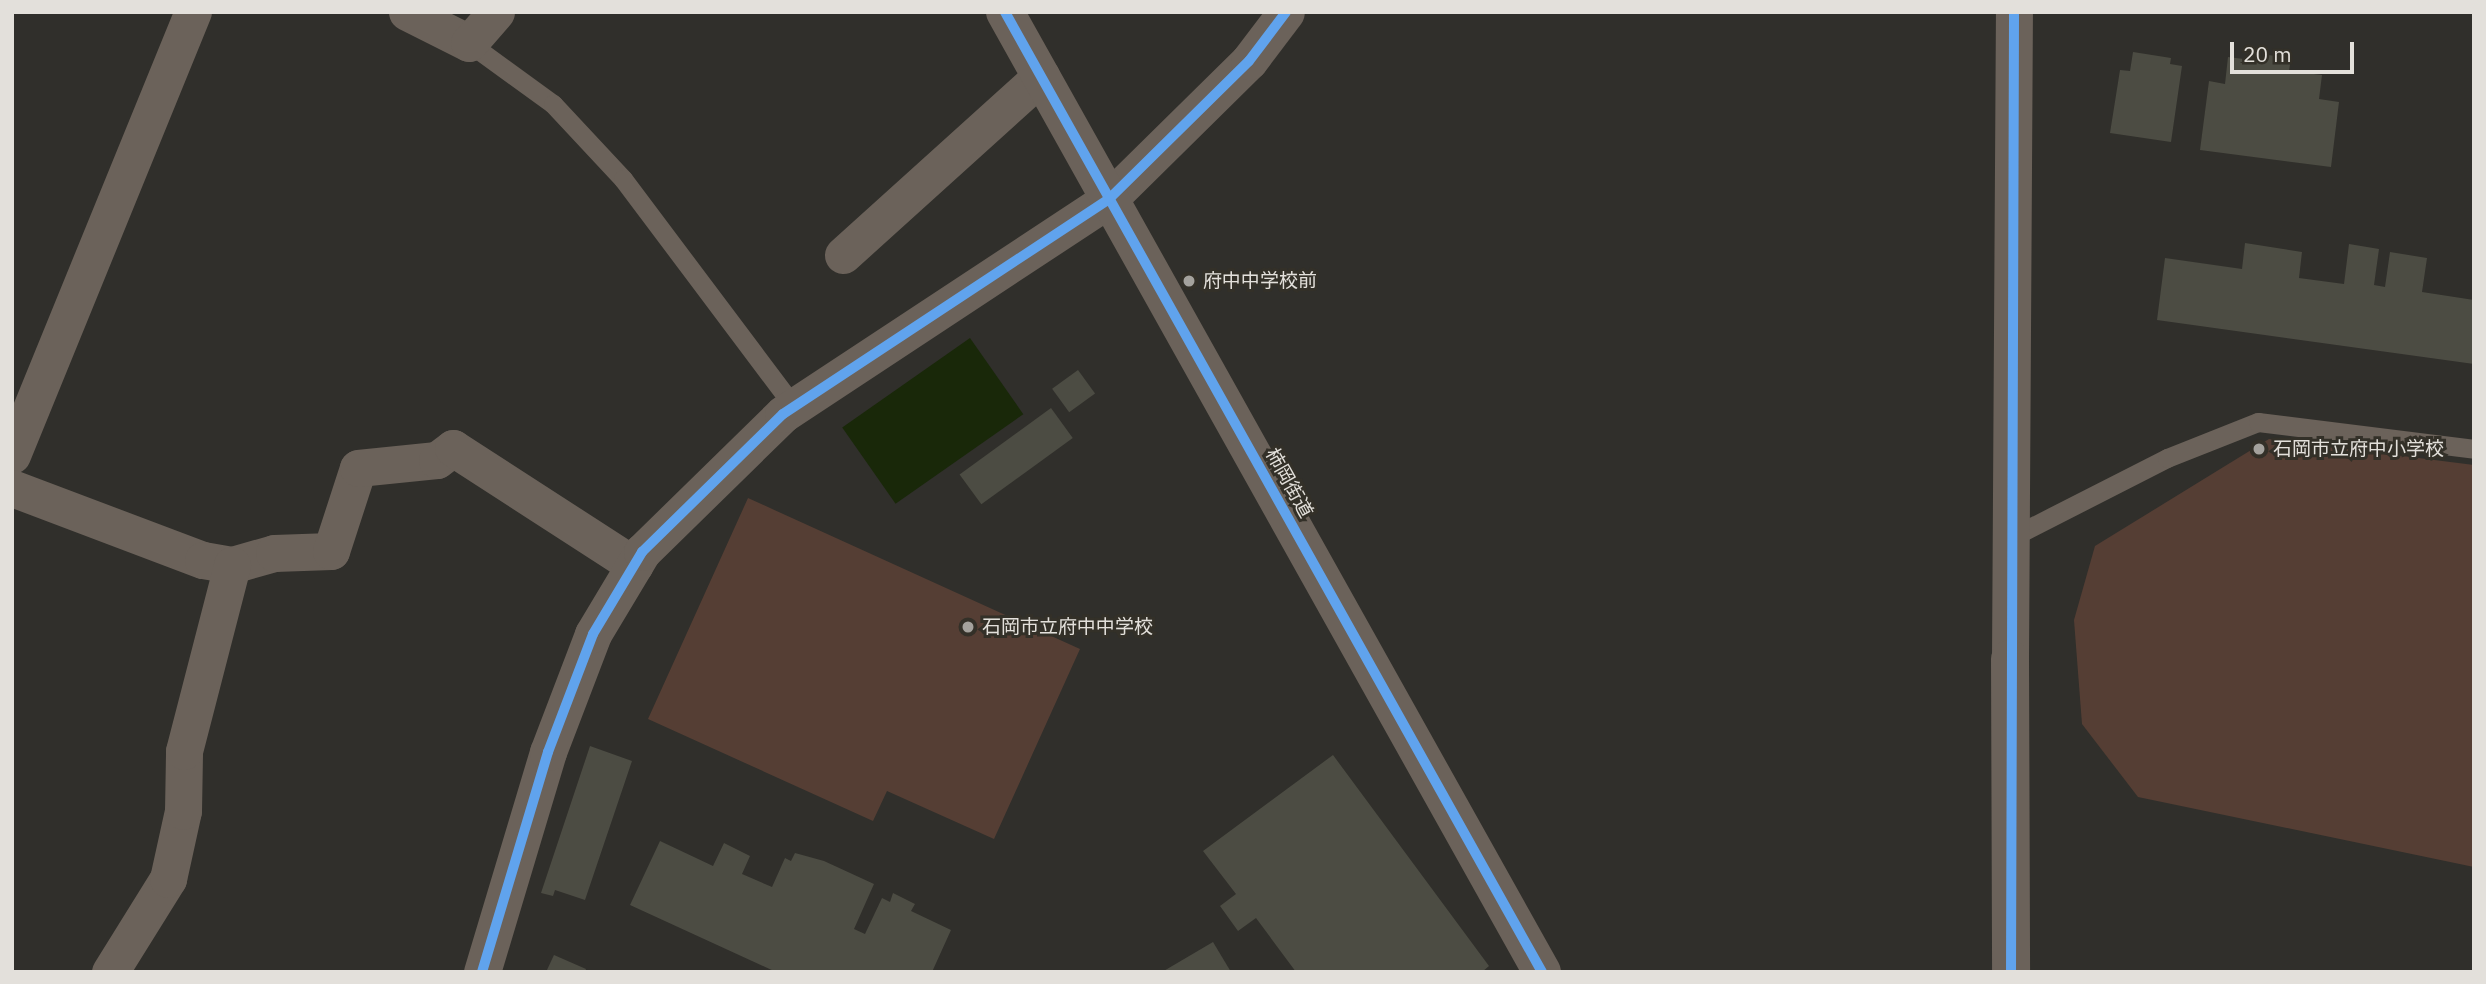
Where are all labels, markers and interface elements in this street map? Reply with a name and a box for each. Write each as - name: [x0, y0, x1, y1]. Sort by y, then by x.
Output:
- scale bar: [2234, 28, 2358, 72]
- text: 20 m: [2243, 40, 2292, 68]
- place label: 府中中学校前: [1203, 270, 1317, 292]
- marker: 府中中学校前: [1181, 273, 1197, 289]
- place label: 石岡市立府中小学校: [2273, 438, 2444, 460]
- marker: 石岡市立府中小学校: [2251, 441, 2267, 457]
- street label: 柿岡街道: [1261, 444, 1317, 522]
- place label: 石岡市立府中中学校: [982, 616, 1153, 638]
- marker: 石岡市立府中中学校: [960, 619, 976, 635]

